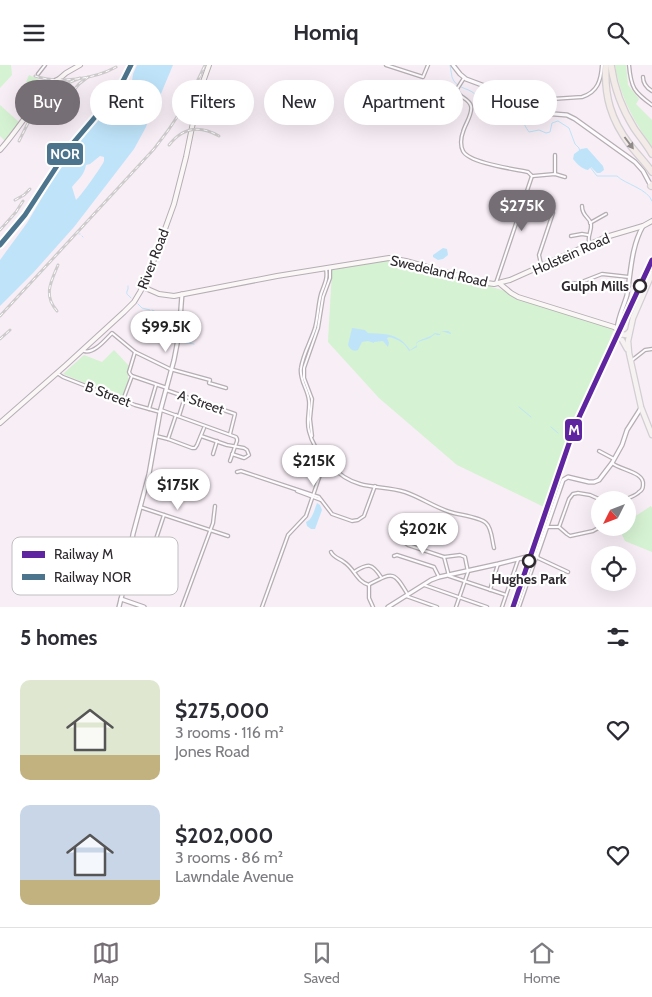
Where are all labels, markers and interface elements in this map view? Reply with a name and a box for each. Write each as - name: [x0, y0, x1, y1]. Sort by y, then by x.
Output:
- icon: menu: [20, 19, 48, 47]
- text: Homiq: [293, 19, 359, 46]
- icon: search: [604, 19, 632, 47]
- chip: Buy: [15, 80, 80, 125]
- chip: Rent: [90, 80, 162, 125]
- chip: Filters: [172, 80, 254, 125]
- chip: New: [264, 80, 334, 125]
- chip: Apartment: [344, 80, 463, 125]
- chip: House: [473, 80, 557, 125]
- one-way arrow: [624, 136, 634, 150]
- line badge: NOR: [46, 142, 84, 166]
- text: NOR: [50, 145, 80, 163]
- pin: $275K: [487, 189, 557, 232]
- text: $275K: [500, 196, 544, 215]
- street label: River Road: [133, 226, 173, 292]
- street label: Holstein Road: [530, 229, 612, 279]
- street label: Swedeland Road: [389, 251, 489, 291]
- place label: Gulph Mills: [561, 277, 629, 295]
- marker: Gulph Mills: [633, 279, 647, 293]
- pin: $99.5K: [125, 311, 207, 353]
- text: $99.5K: [141, 317, 191, 336]
- street label: B Street: [83, 377, 134, 411]
- street label: A Street: [175, 386, 227, 418]
- line badge: M: [564, 418, 583, 442]
- text: M: [568, 421, 580, 439]
- pin: $215K: [279, 445, 349, 487]
- text: $215K: [293, 451, 335, 470]
- pin: $175K: [143, 469, 213, 511]
- text: $175K: [157, 475, 199, 494]
- north arrow: [591, 491, 636, 536]
- map controls: [591, 491, 636, 591]
- pin: $202K: [388, 513, 458, 555]
- text: $202K: [399, 519, 447, 538]
- legend: [12, 537, 178, 595]
- text: Railway M: [54, 545, 113, 563]
- button: locate: [591, 546, 636, 591]
- marker: Hughes Park: [522, 554, 536, 568]
- text: Railway NOR: [54, 568, 132, 586]
- place label: Hughes Park: [491, 570, 567, 588]
- icon: filters: [604, 623, 632, 651]
- text: 5 homes: [20, 625, 98, 650]
- text: $275,000: [175, 698, 269, 723]
- icon: home: [60, 700, 120, 760]
- icon: heart: [604, 716, 632, 744]
- text: 3 rooms · 116 m²: [175, 723, 284, 742]
- text: Jones Road: [175, 742, 250, 761]
- text: $202,000: [175, 823, 273, 848]
- icon: home: [60, 825, 120, 885]
- icon: heart: [604, 841, 632, 869]
- text: 3 rooms · 86 m²: [175, 848, 283, 867]
- text: Lawndale Avenue: [175, 867, 294, 886]
- tab: Map: [92, 939, 120, 987]
- tab: Saved: [303, 939, 340, 987]
- tab: Home: [523, 939, 560, 987]

